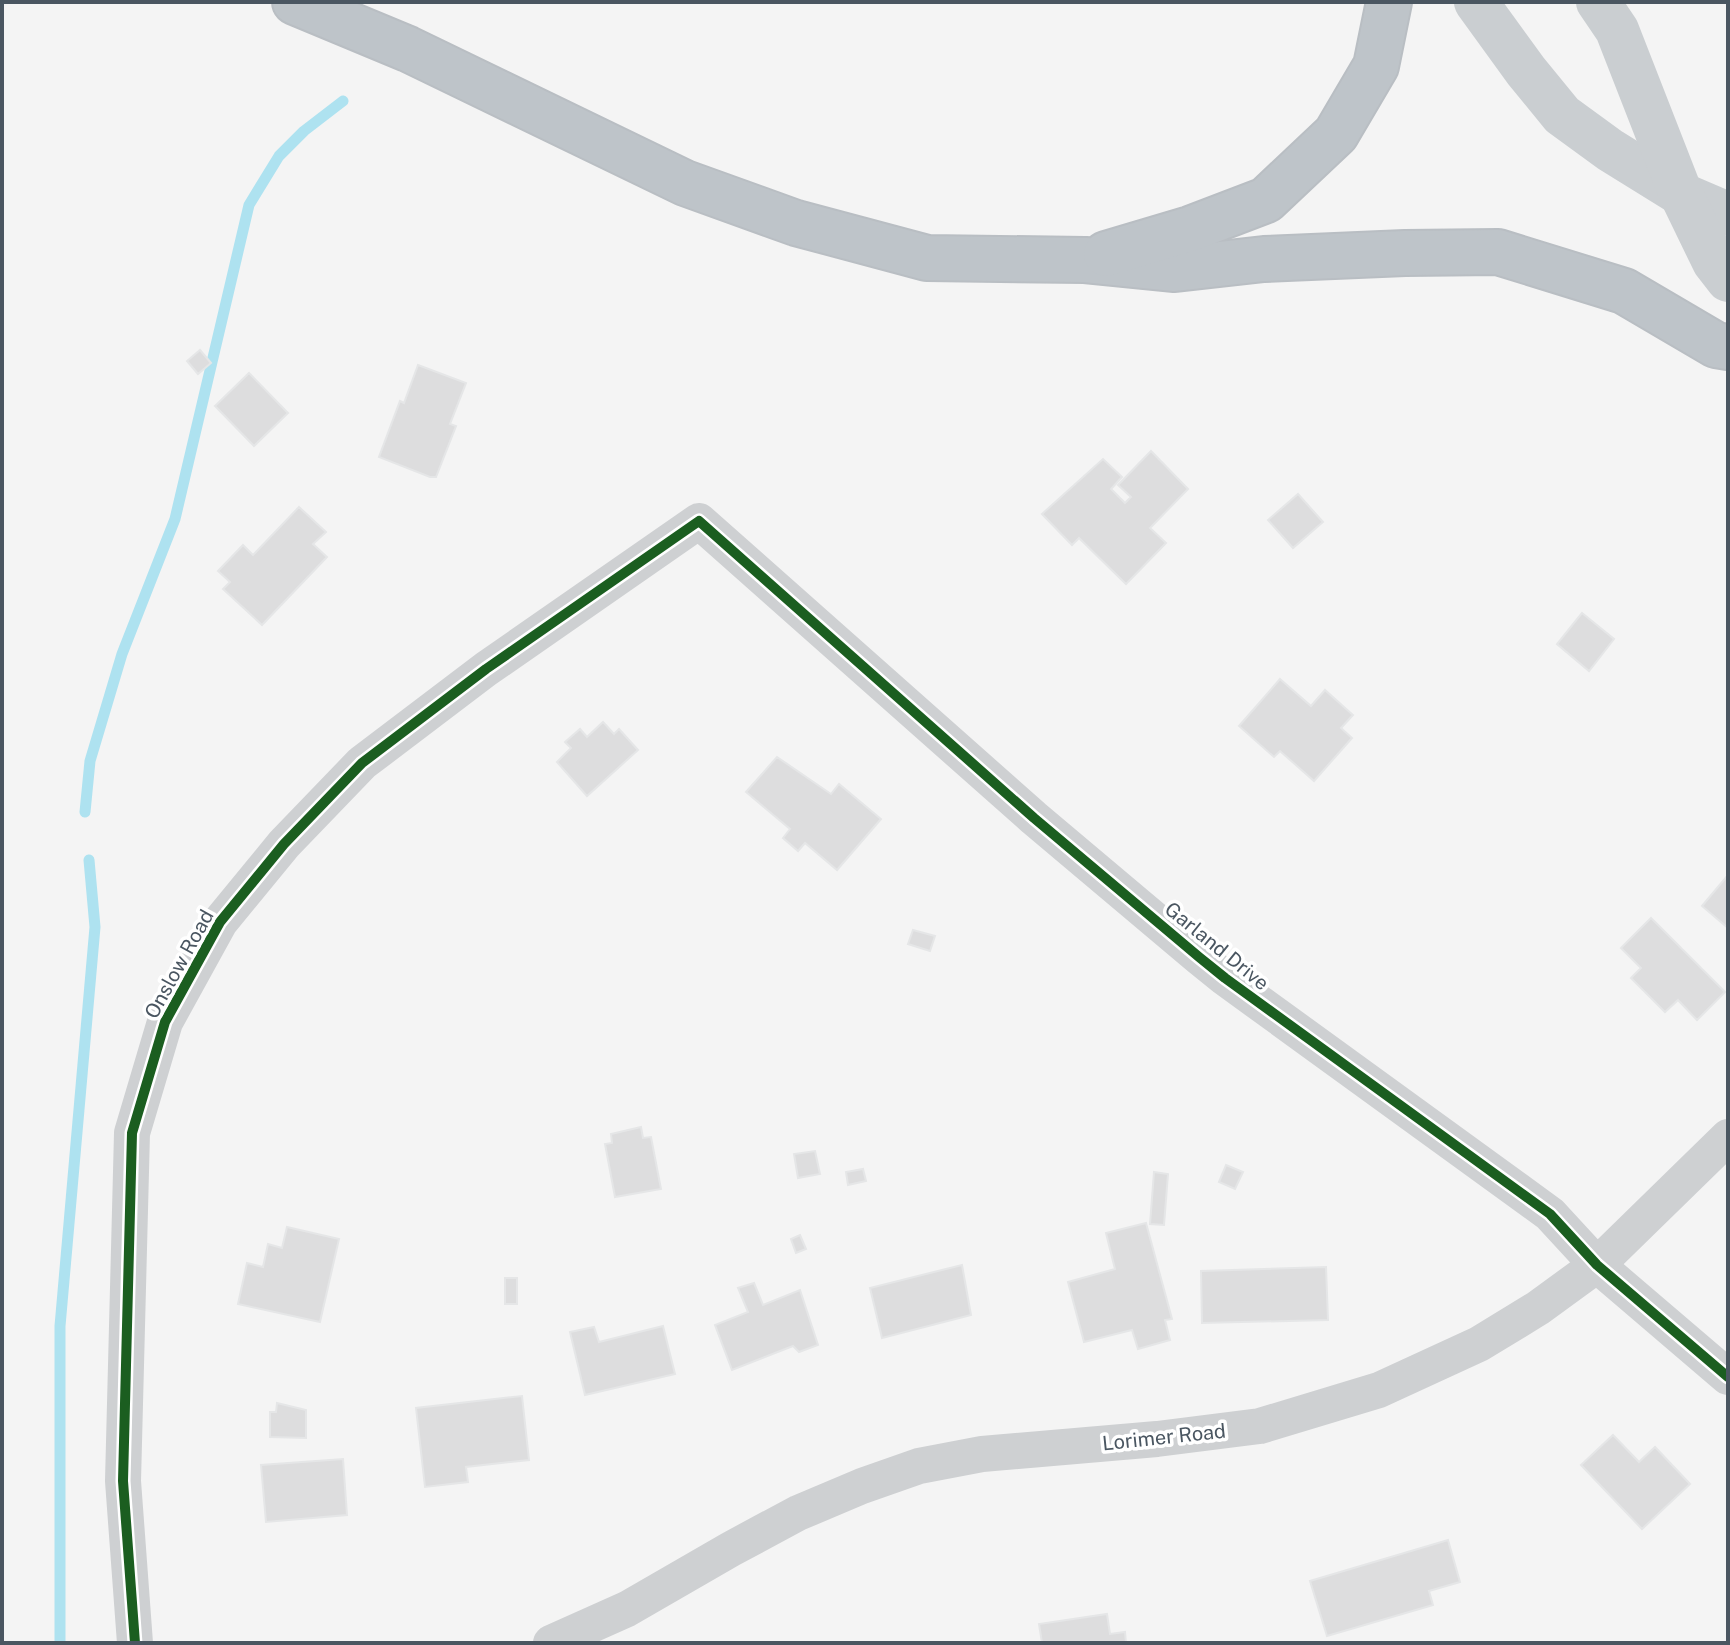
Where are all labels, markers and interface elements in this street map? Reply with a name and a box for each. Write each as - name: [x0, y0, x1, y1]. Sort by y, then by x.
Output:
- street label: Garland Drive: [1160, 897, 1274, 995]
- street label: Onslow Road: [139, 905, 219, 1023]
- street label: Lorimer Road: [1101, 1419, 1227, 1455]

